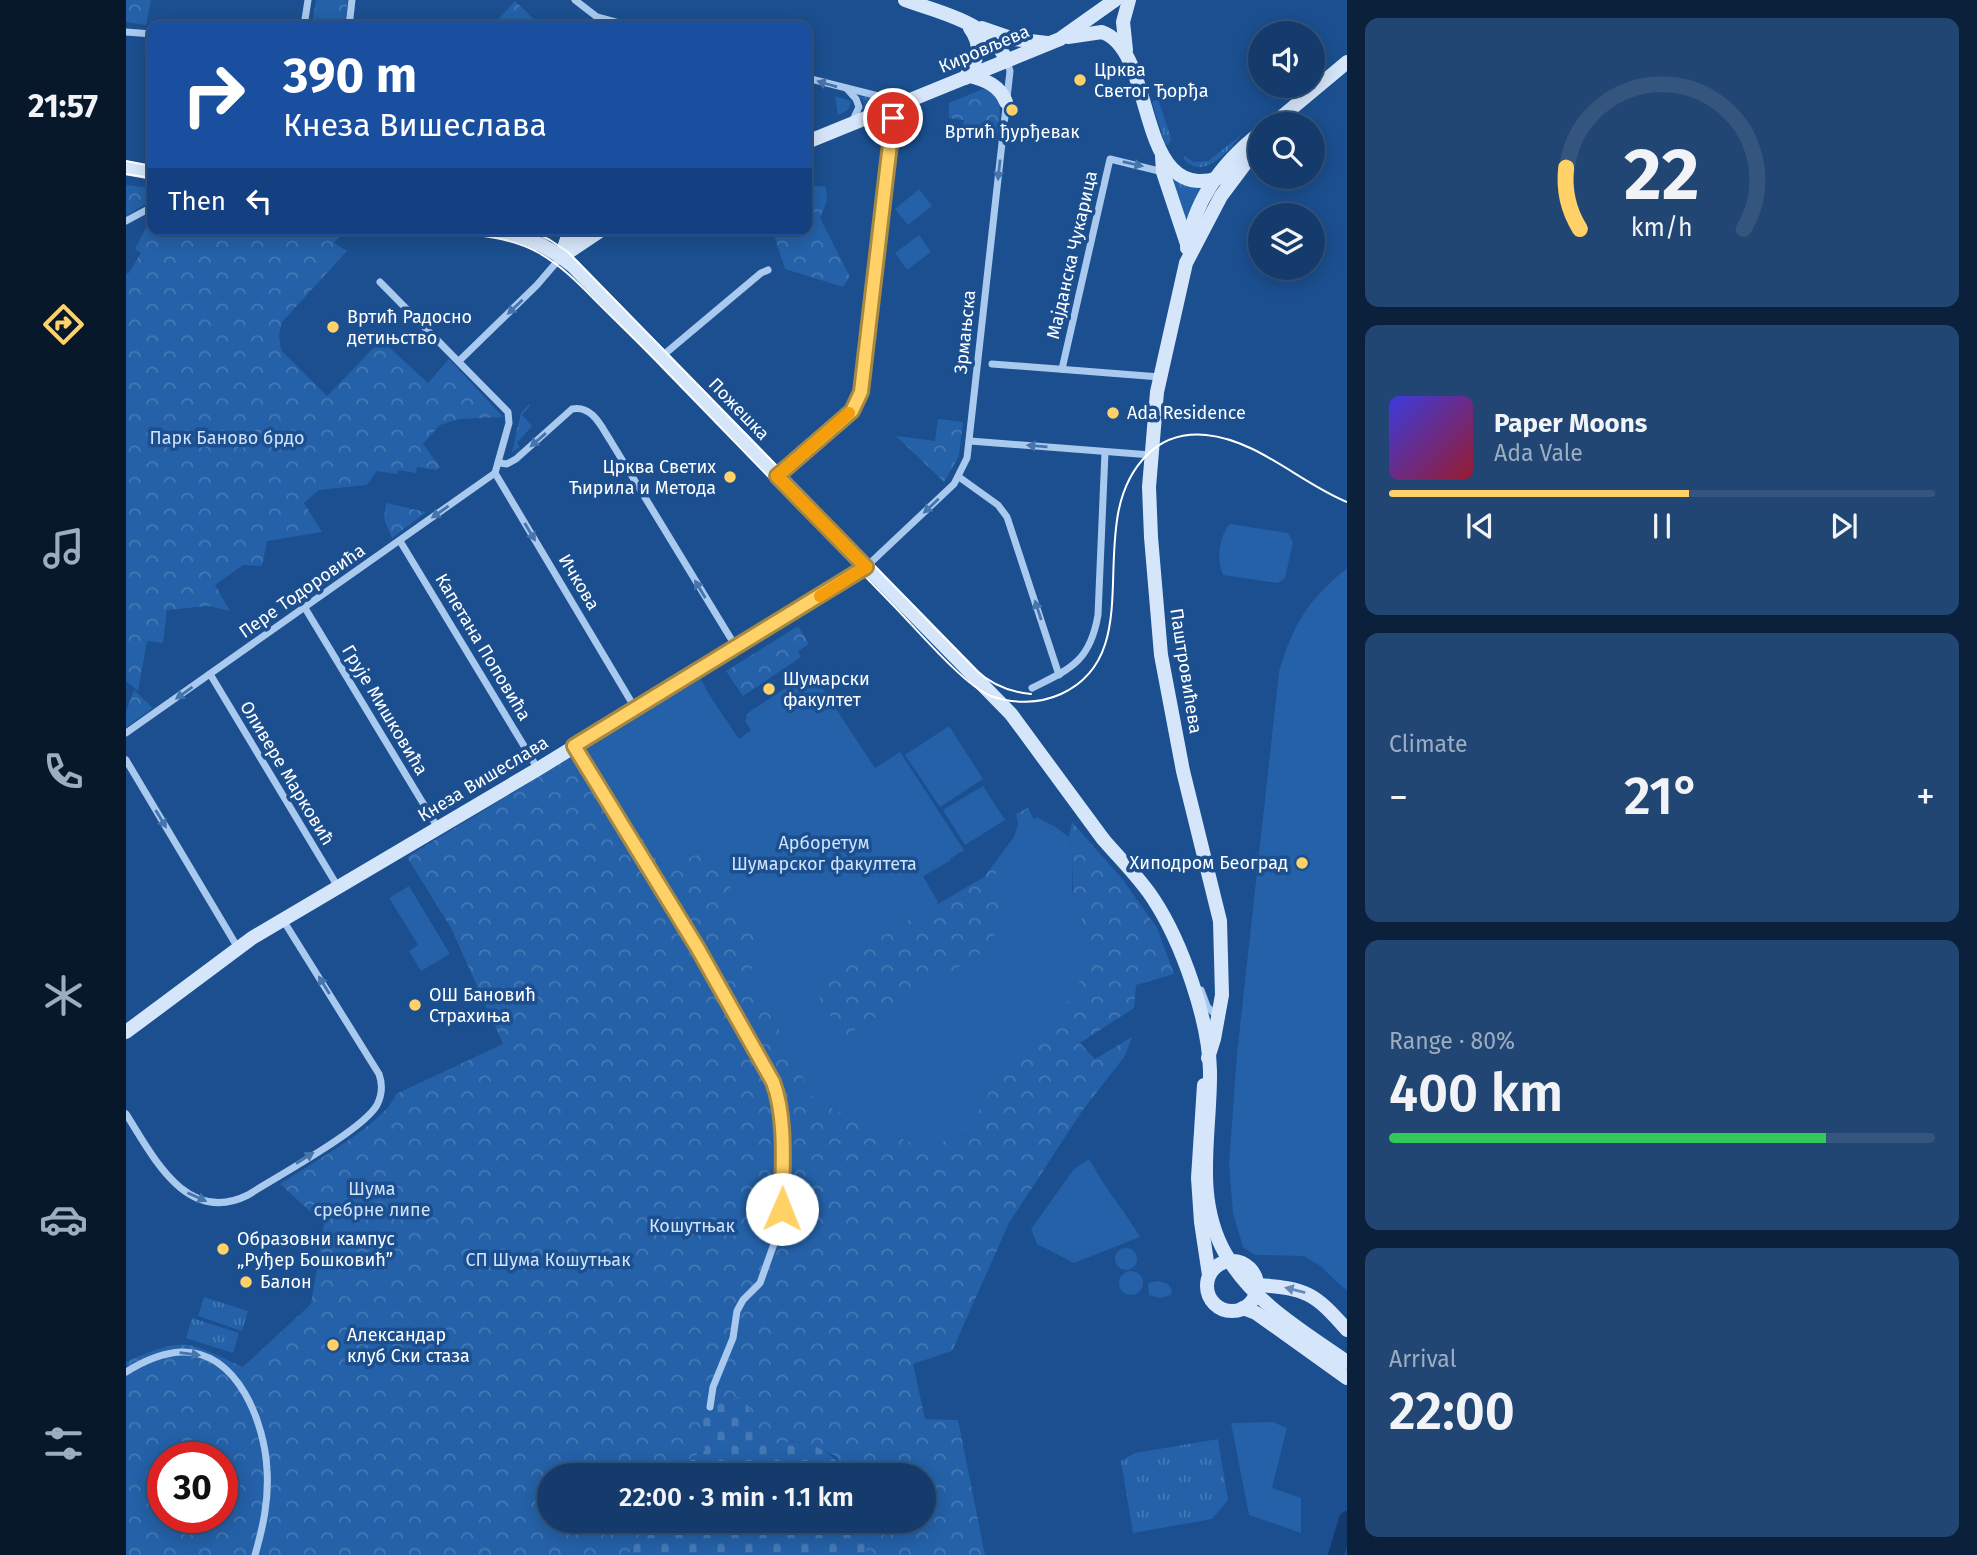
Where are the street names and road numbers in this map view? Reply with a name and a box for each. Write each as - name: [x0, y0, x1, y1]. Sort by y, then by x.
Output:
- street label: Кировљева: [935, 20, 1033, 78]
- street label: Мајданска Чукарица: [1042, 169, 1102, 341]
- street label: Зрмањска: [950, 289, 980, 375]
- street label: Пожешка: [704, 373, 774, 445]
- street label: Пере Тодоровића: [235, 539, 369, 643]
- street label: Ичкова: [554, 550, 604, 614]
- street label: Капетана Поповића: [430, 569, 536, 725]
- street label: Паштровићева: [1165, 607, 1207, 735]
- street label: Грује Мишковића: [337, 641, 433, 779]
- street label: Оливере Марковић: [235, 697, 339, 849]
- street label: Кнеза Вишеслава: [414, 731, 552, 827]

